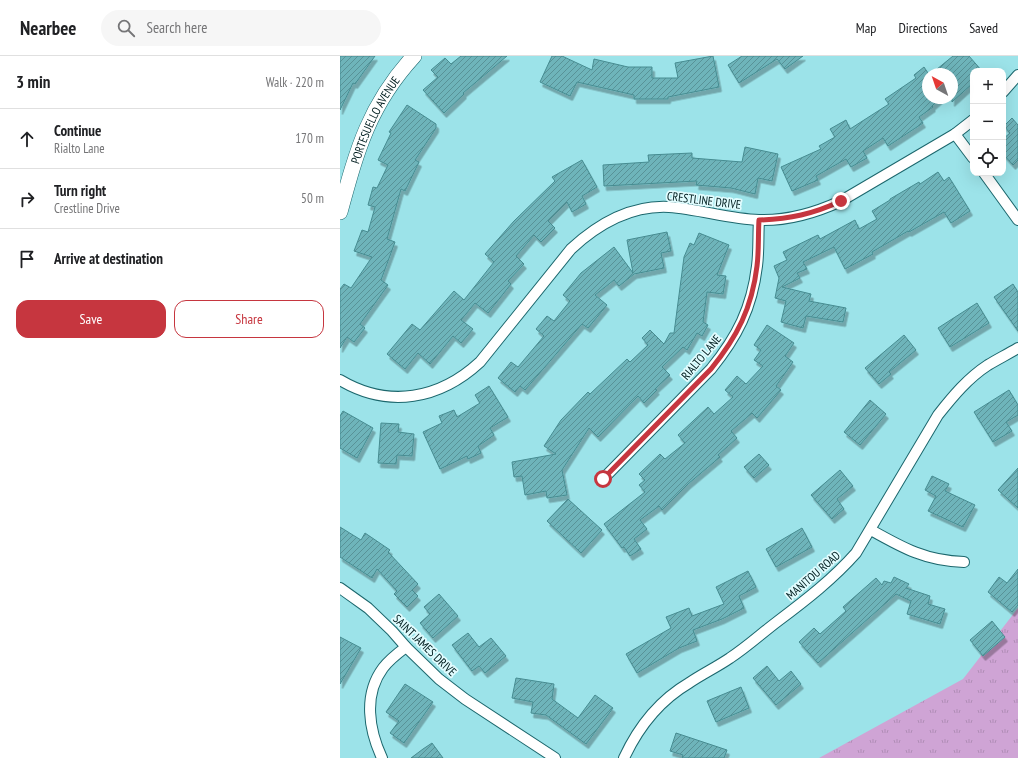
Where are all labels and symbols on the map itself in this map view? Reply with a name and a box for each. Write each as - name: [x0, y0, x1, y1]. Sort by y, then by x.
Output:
- north arrow: [922, 68, 958, 104]
- street label: PORTESUELLO AVENUE: [347, 73, 402, 165]
- street label: CRESTLINE DRIVE: [666, 188, 742, 212]
- route end: [832, 192, 850, 210]
- street label: RIALTO LANE: [678, 331, 724, 383]
- route start: [594, 470, 612, 488]
- street label: MANITOU ROAD: [783, 547, 843, 603]
- street label: SAINT JAMES DRIVE: [390, 611, 460, 679]

